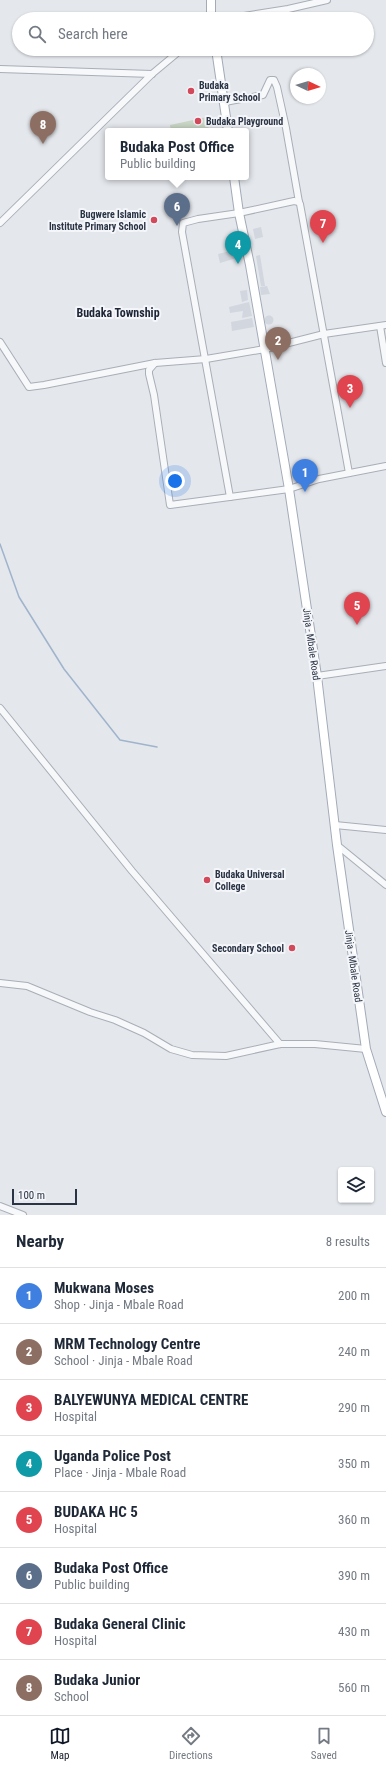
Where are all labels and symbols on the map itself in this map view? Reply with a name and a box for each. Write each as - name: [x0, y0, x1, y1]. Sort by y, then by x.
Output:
- north arrow: [290, 68, 326, 104]
- place label: Budaka Primary School: [199, 80, 260, 103]
- marker: Budaka Primary School: [186, 86, 196, 96]
- pin: 8: [30, 111, 56, 144]
- marker: Budaka Playground: [193, 116, 203, 126]
- place label: Budaka Playground: [206, 116, 283, 127]
- pin: 6: [164, 193, 190, 226]
- place label: Bugwere Islamic Institute Primary School: [49, 209, 146, 232]
- pin: 7: [310, 210, 336, 243]
- marker: Bugwere Islamic Institute Primary School: [149, 215, 159, 225]
- pin: 4: [225, 231, 251, 264]
- district label: Budaka Township: [76, 306, 160, 320]
- pin: 2: [265, 327, 291, 360]
- pin: 3: [337, 375, 363, 408]
- pin: 1: [292, 459, 318, 492]
- your location: [165, 471, 185, 491]
- pin: 5: [344, 592, 370, 625]
- street label: Jinja - Mbale Road: [301, 607, 322, 681]
- place label: Budaka Universal College: [215, 869, 284, 892]
- marker: Budaka Universal College: [202, 875, 212, 885]
- street label: Jinja - Mbale Road: [343, 929, 364, 1003]
- place label: Secondary School: [212, 943, 284, 954]
- marker: Secondary School: [287, 943, 297, 953]
- scale bar: [12, 1187, 77, 1206]

